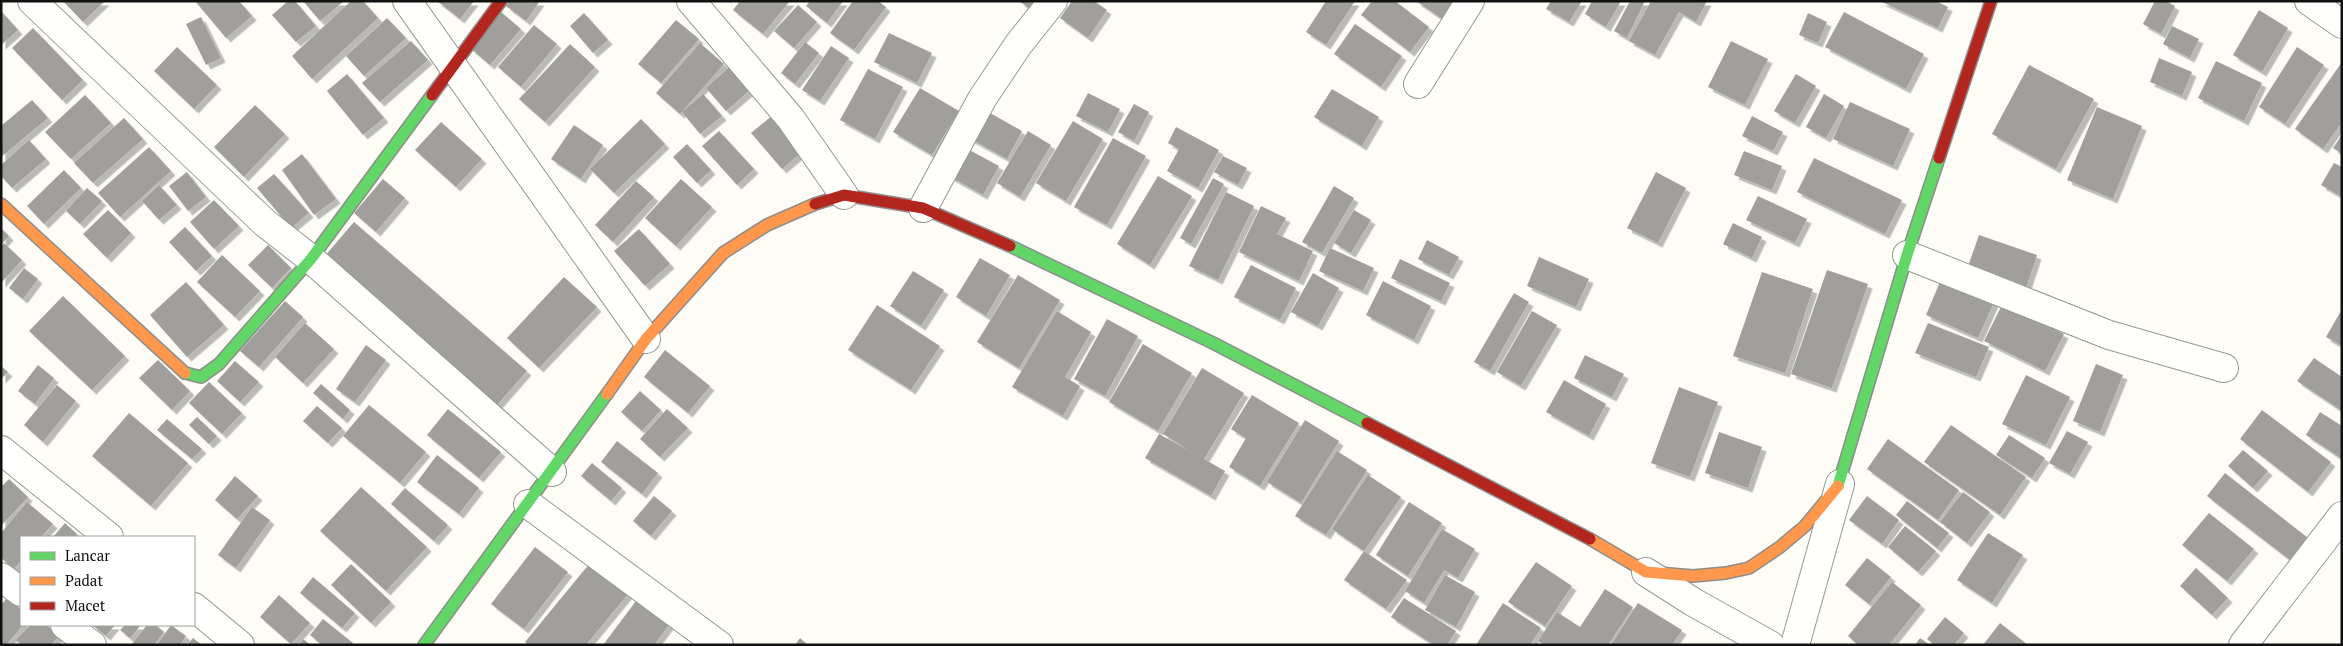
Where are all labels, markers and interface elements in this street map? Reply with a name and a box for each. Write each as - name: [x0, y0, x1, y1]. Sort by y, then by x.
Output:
- legend: [20, 536, 195, 626]
- text: Lancar: [65, 545, 110, 565]
- text: Padat: [65, 570, 103, 590]
- text: Macet: [65, 595, 106, 615]

